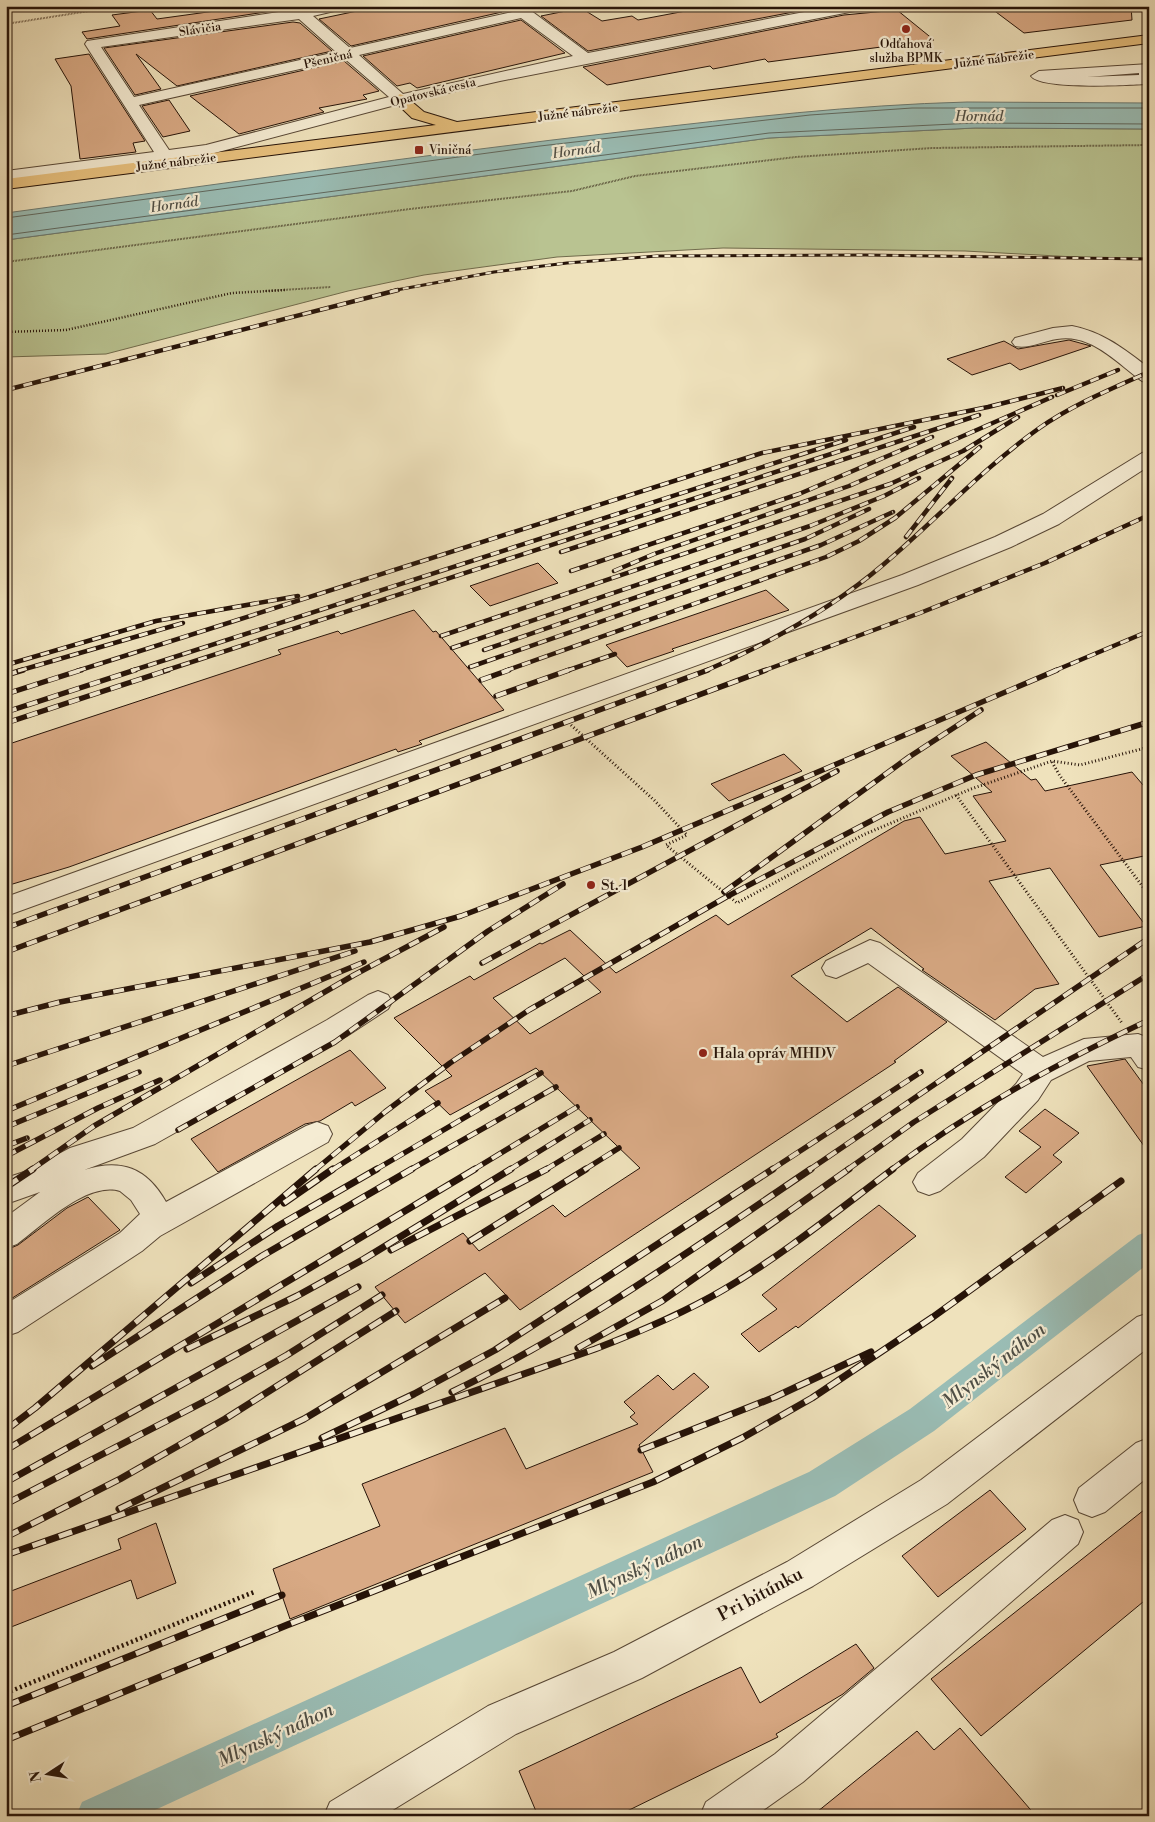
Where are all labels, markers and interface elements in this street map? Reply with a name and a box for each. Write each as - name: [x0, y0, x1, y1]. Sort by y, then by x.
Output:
- street label: Slávičia: [178, 19, 223, 40]
- marker: Odťahová služba BPMK: [900, 23, 912, 35]
- place label: Odťahová služba BPMK: [870, 37, 944, 66]
- street label: Pšeničná: [302, 46, 355, 72]
- street label: Južné nábrežie: [952, 47, 1035, 72]
- street label: Opatovská cesta: [389, 74, 478, 110]
- street label: Južné nábrežie: [536, 100, 619, 125]
- water label: Hornád: [954, 108, 1004, 126]
- water label: Hornád: [550, 139, 602, 163]
- place label: Viničná: [428, 143, 472, 158]
- marker: Viničná: [413, 144, 425, 156]
- street label: Južné nábrežie: [134, 150, 217, 175]
- water label: Hornád: [148, 193, 200, 217]
- place label: St. 1: [601, 876, 628, 895]
- marker: St. 1: [585, 879, 597, 891]
- place label: Hala opráv MHDV: [713, 1044, 836, 1063]
- marker: Hala opráv MHDV: [697, 1047, 709, 1059]
- water label: Mlynský náhon: [937, 1317, 1051, 1414]
- water label: Mlynský náhon: [582, 1529, 707, 1604]
- street label: Pri bitúnku: [713, 1562, 808, 1627]
- water label: Mlynský náhon: [213, 1697, 338, 1772]
- north arrow: [22, 1750, 72, 1800]
- text: N: [26, 1769, 46, 1784]

